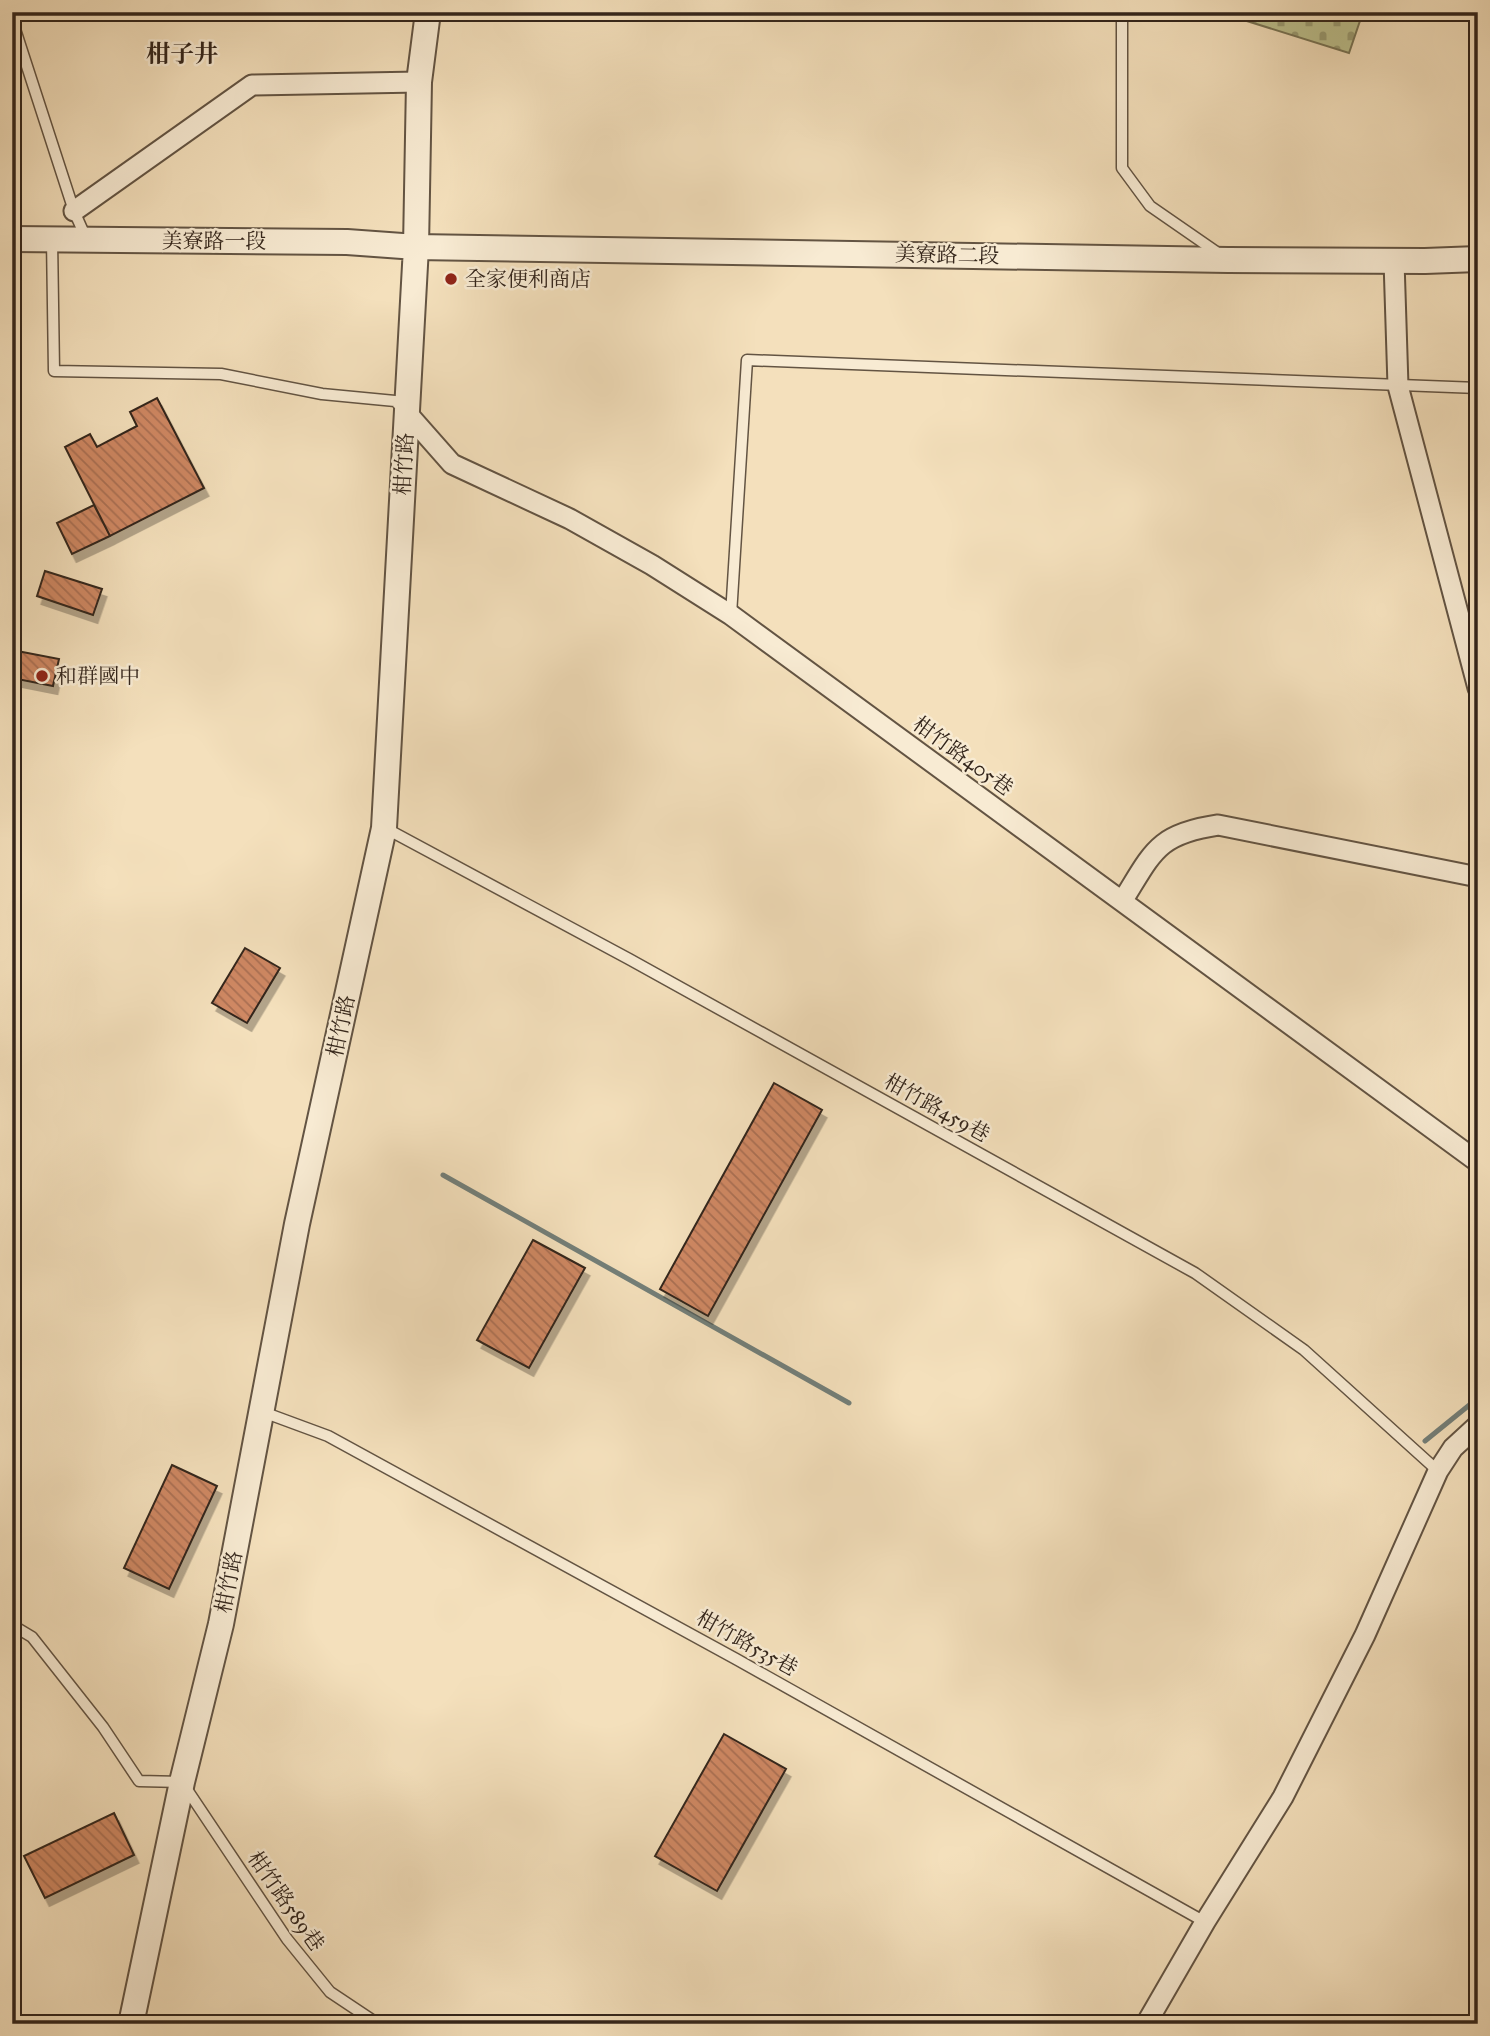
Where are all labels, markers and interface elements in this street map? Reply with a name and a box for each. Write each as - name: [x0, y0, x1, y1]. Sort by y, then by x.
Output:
- district label: 柑子井: [146, 39, 218, 69]
- street label: 美寮路一段: [162, 228, 267, 254]
- street label: 美寮路二段: [894, 241, 1000, 269]
- place label: 全家便利商店: [465, 266, 591, 292]
- marker: 全家便利商店: [443, 271, 459, 287]
- street label: 柑竹路: [389, 432, 419, 496]
- place label: 和群國中: [56, 663, 140, 689]
- marker: 和群國中: [34, 668, 50, 684]
- street label: 柑竹路405巷: [908, 711, 1018, 801]
- street label: 柑竹路: [322, 992, 360, 1060]
- street label: 柑竹路459巷: [880, 1068, 994, 1148]
- street label: 柑竹路: [210, 1549, 248, 1615]
- street label: 柑竹路535巷: [692, 1604, 802, 1682]
- street label: 柑竹路589巷: [242, 1846, 330, 1956]

